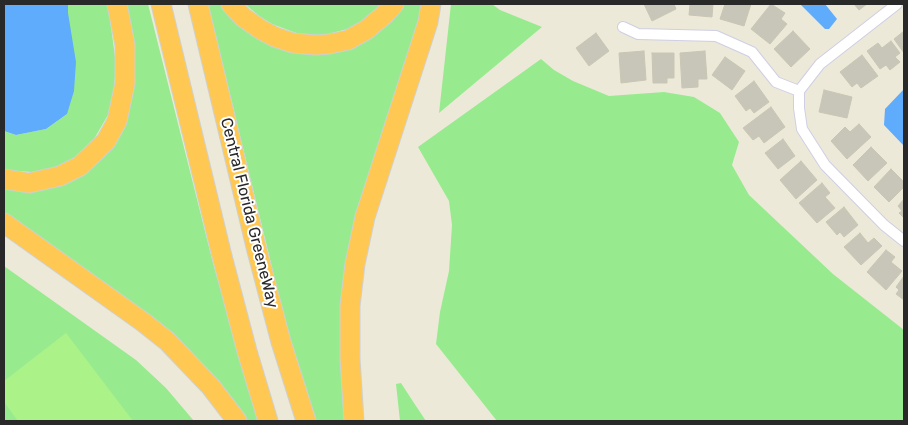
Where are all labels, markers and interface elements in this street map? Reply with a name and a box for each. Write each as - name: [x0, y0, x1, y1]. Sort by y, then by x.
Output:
- street label: Central Florida GreeneWay: [216, 116, 282, 310]

